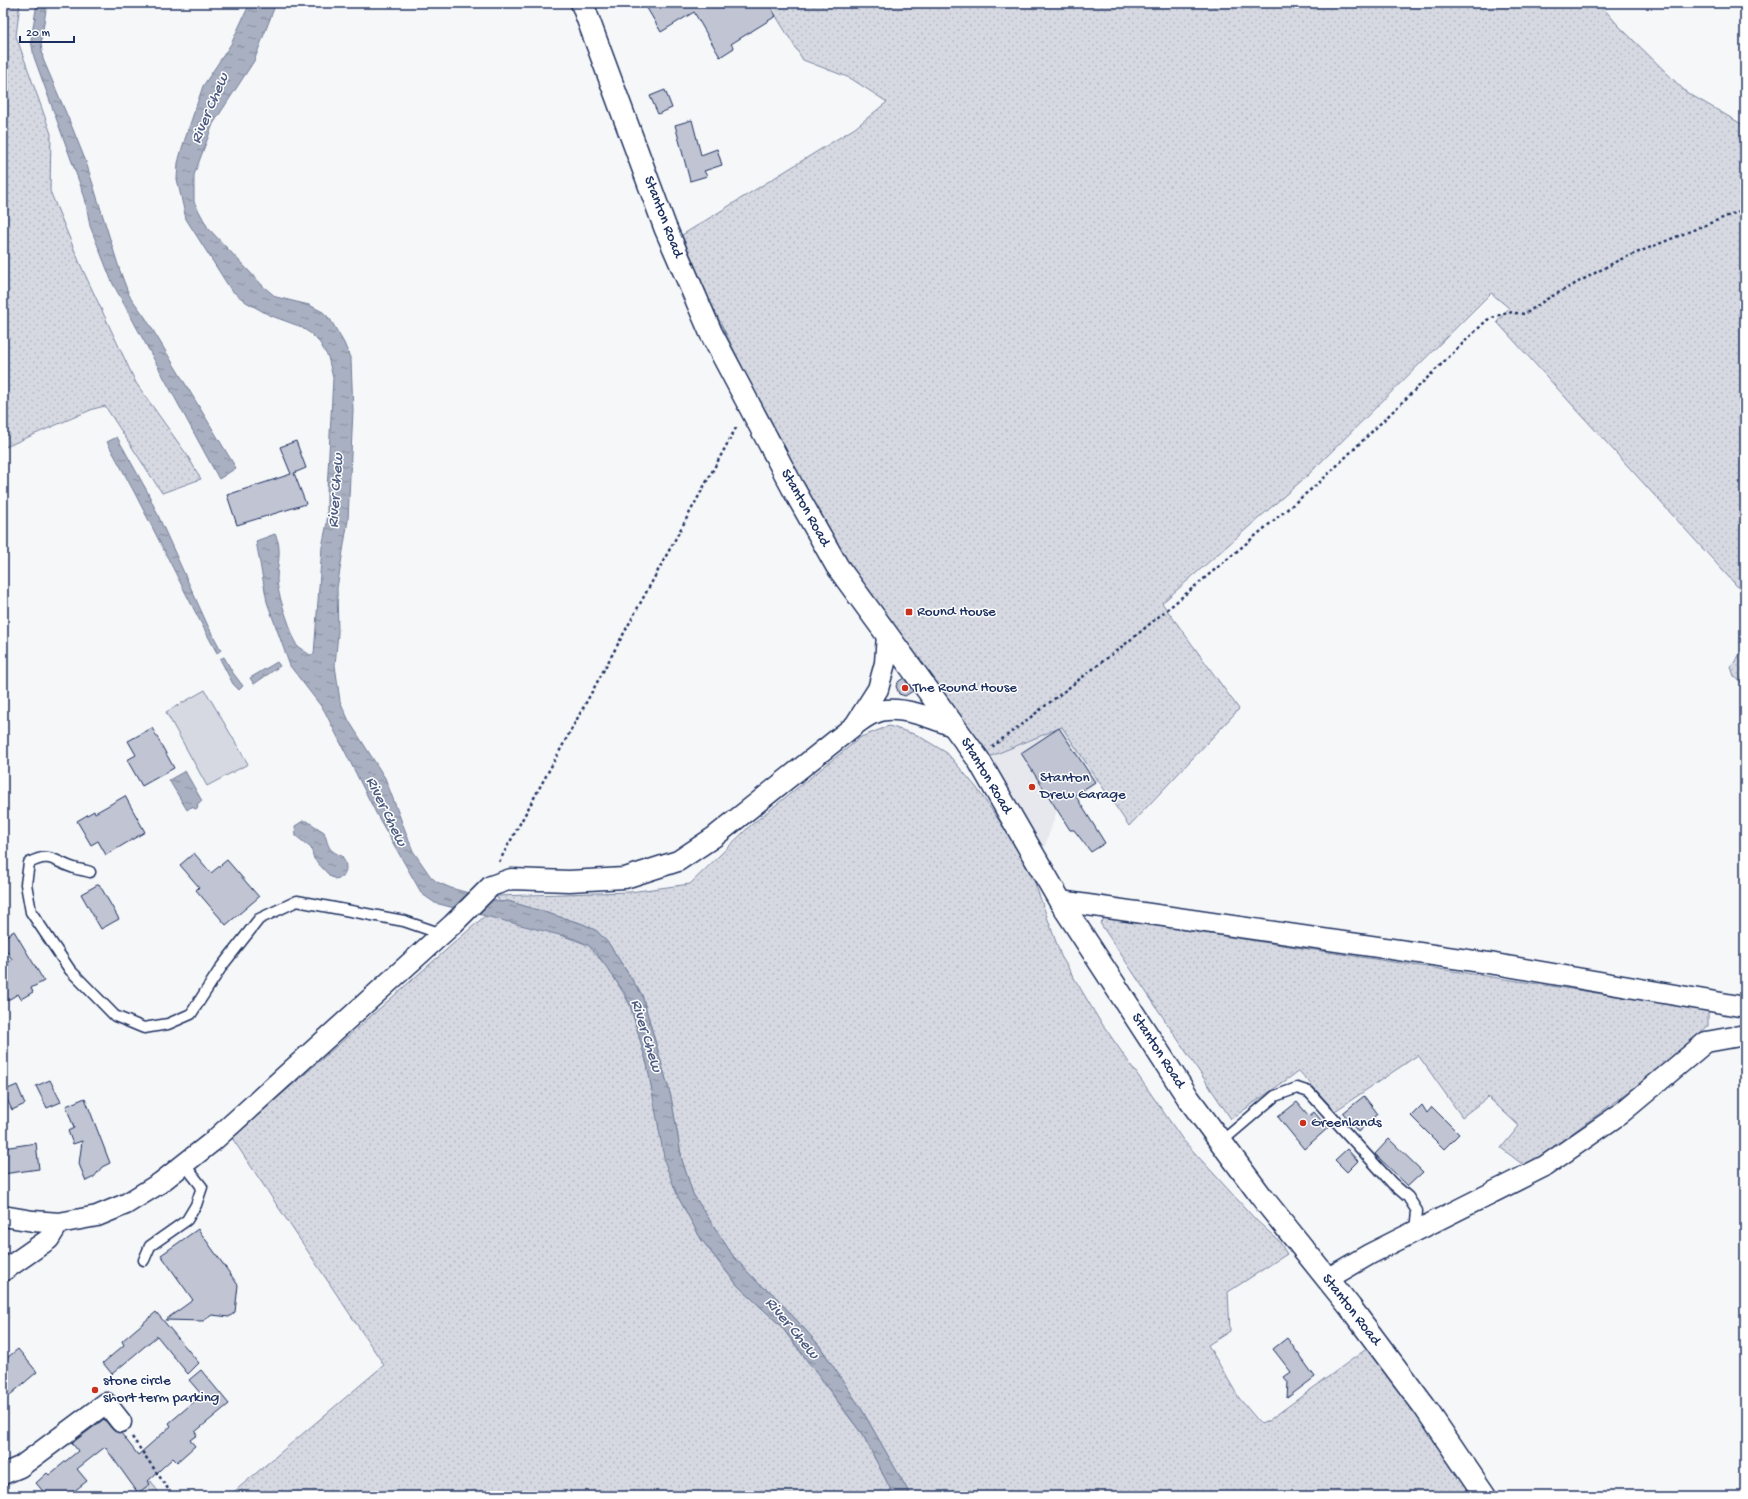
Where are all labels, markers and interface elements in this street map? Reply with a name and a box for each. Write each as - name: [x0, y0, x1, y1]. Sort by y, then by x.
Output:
- scale bar: [20, 18, 74, 44]
- text: 20 m: [26, 27, 51, 41]
- water label: River Chew: [188, 70, 235, 147]
- street label: Stanton Road: [639, 174, 687, 261]
- water label: River Chew: [325, 452, 349, 529]
- street label: Stanton Road: [776, 466, 834, 551]
- place label: Round House: [917, 603, 996, 621]
- marker: Round House: [904, 607, 914, 617]
- place label: The Round House: [912, 679, 1017, 697]
- marker: The Round House: [900, 683, 910, 693]
- street label: Stanton Road: [956, 735, 1016, 818]
- place label: Stanton Drew Garage: [1039, 769, 1126, 804]
- water label: River Chew: [360, 774, 411, 851]
- marker: Stanton Drew Garage: [1027, 782, 1037, 792]
- water label: River Chew: [625, 998, 665, 1076]
- street label: Stanton Road: [1127, 1010, 1190, 1093]
- place label: Greenlands: [1311, 1114, 1382, 1132]
- marker: Greenlands: [1298, 1118, 1308, 1128]
- street label: Stanton Road: [1317, 1271, 1385, 1350]
- water label: River Chew: [760, 1294, 823, 1365]
- place label: stone circle short term parking: [103, 1372, 219, 1407]
- marker: stone circle short term parking: [90, 1385, 100, 1395]

